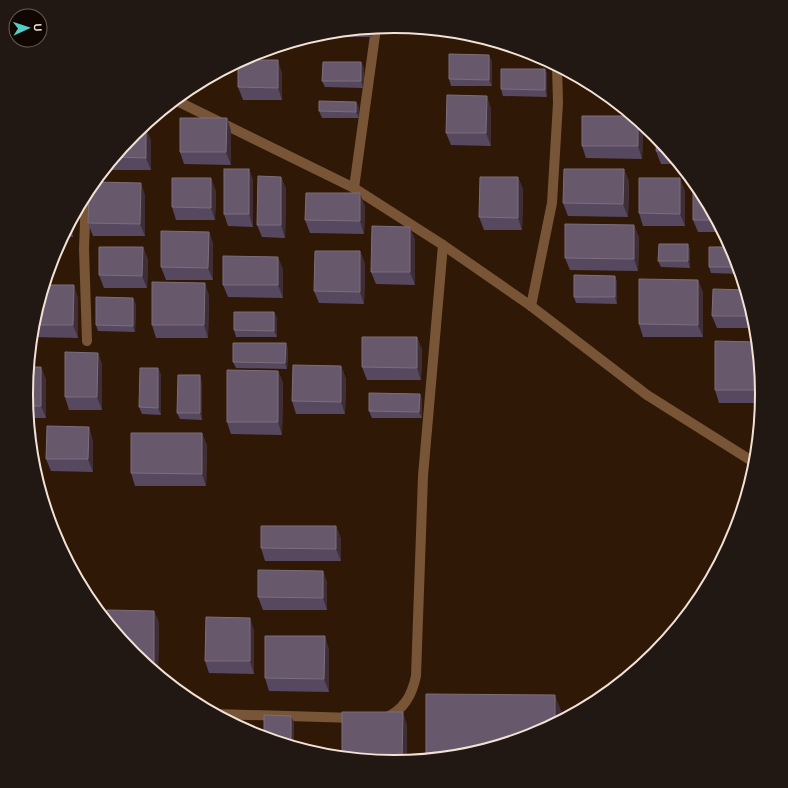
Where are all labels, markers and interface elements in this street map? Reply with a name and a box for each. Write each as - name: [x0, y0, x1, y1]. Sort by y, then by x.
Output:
- north arrow: [8, 8, 48, 48]
- text: U: [32, 23, 44, 32]

